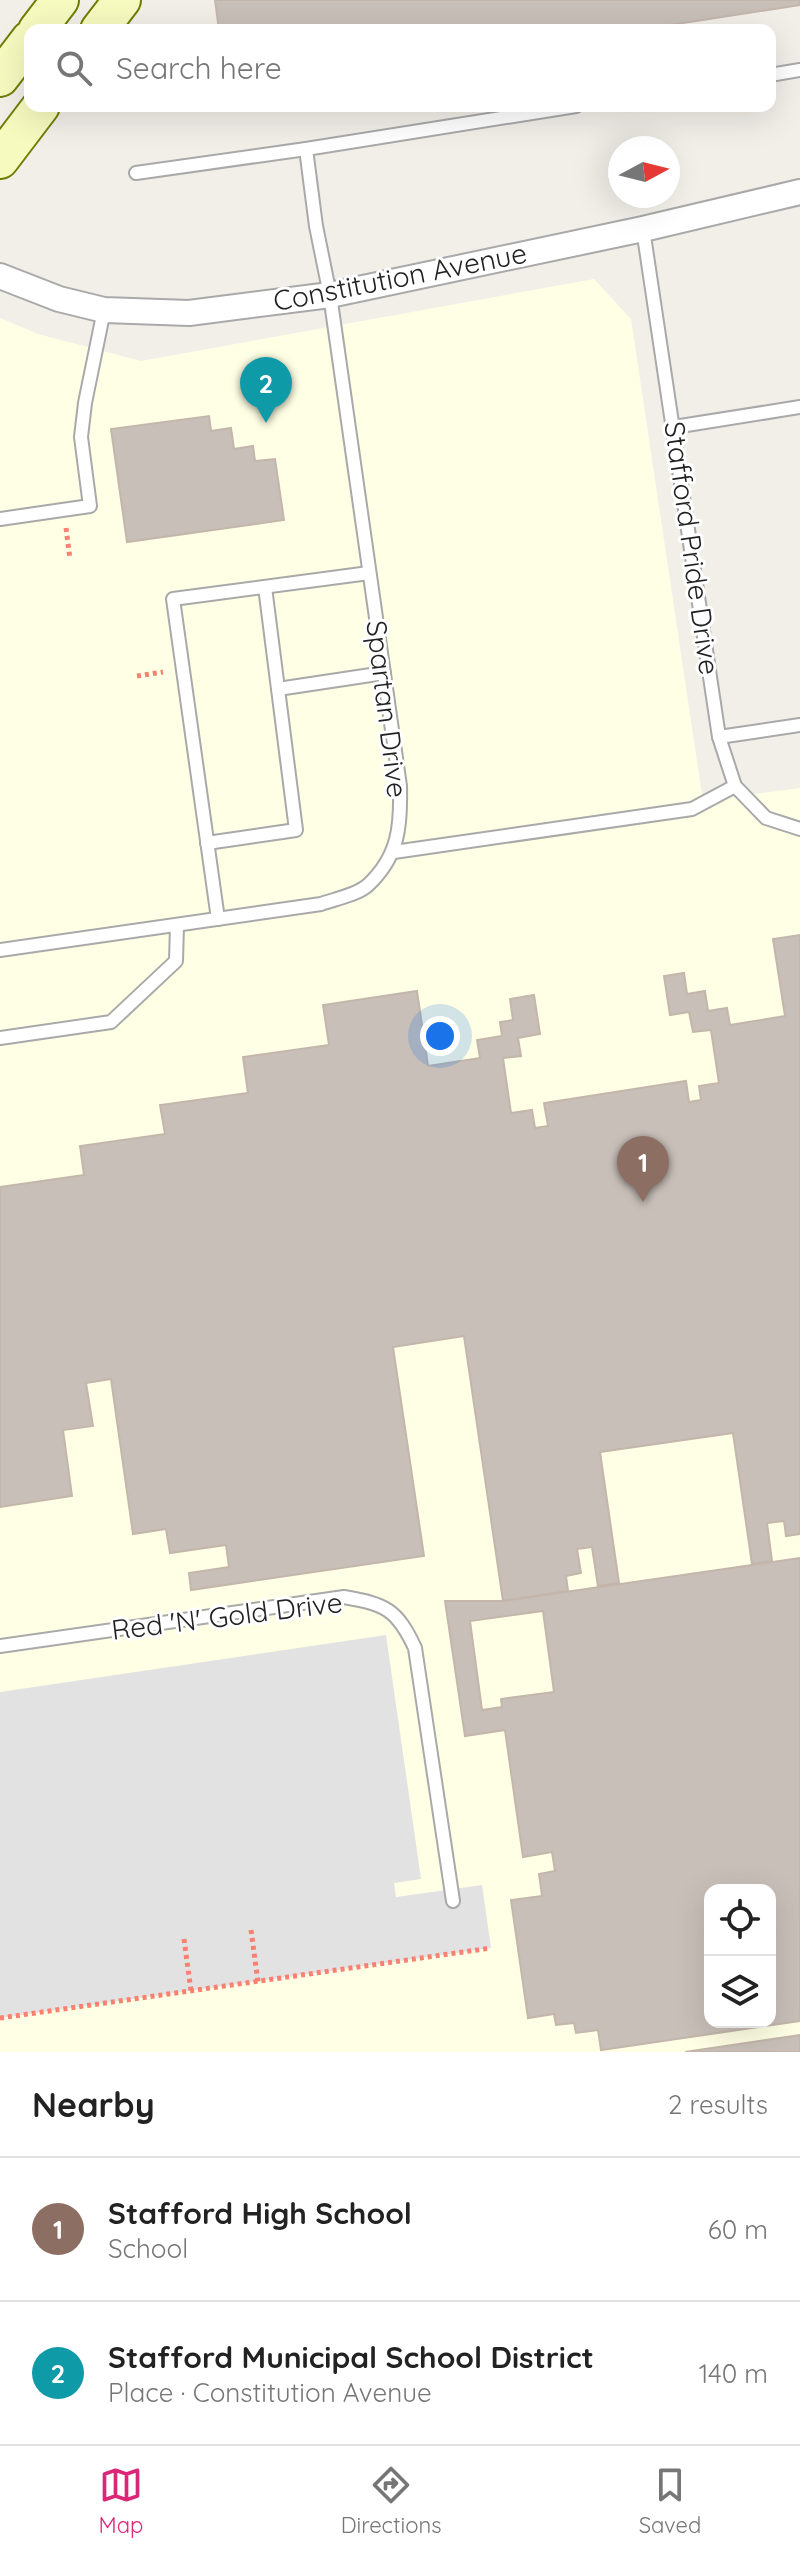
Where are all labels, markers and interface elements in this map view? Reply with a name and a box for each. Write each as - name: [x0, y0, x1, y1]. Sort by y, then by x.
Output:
- search box: [24, 24, 776, 112]
- icon: search: [52, 46, 96, 90]
- text: Search here: [116, 49, 282, 87]
- north arrow: [608, 136, 680, 208]
- street label: Constitution Avenue: [270, 235, 530, 318]
- pin: 2: [240, 357, 292, 423]
- street label: Stafford Pride Drive: [657, 419, 728, 677]
- street label: Spartan Drive: [359, 618, 416, 799]
- your location: [420, 1016, 460, 1056]
- pin: 1: [617, 1136, 669, 1202]
- street label: Red 'N' Gold Drive: [109, 1584, 344, 1647]
- map controls: [704, 1884, 776, 2028]
- button: locate: [704, 1884, 776, 1956]
- button: layers: [704, 1956, 776, 2028]
- text: Nearby: [32, 2083, 155, 2126]
- text: 2 results: [668, 2088, 768, 2121]
- text: Stafford High School: [108, 2194, 412, 2232]
- text: 1: [53, 2213, 63, 2246]
- text: 60 m: [708, 2213, 768, 2246]
- text: School: [108, 2232, 188, 2265]
- text: Stafford Municipal School District: [108, 2338, 594, 2376]
- text: 2: [51, 2357, 65, 2390]
- text: 140 m: [699, 2357, 768, 2390]
- text: Place · Constitution Avenue: [108, 2376, 432, 2409]
- tab: Map: [99, 2463, 143, 2539]
- tab: Directions: [341, 2463, 441, 2539]
- tab: Saved: [639, 2463, 701, 2539]

